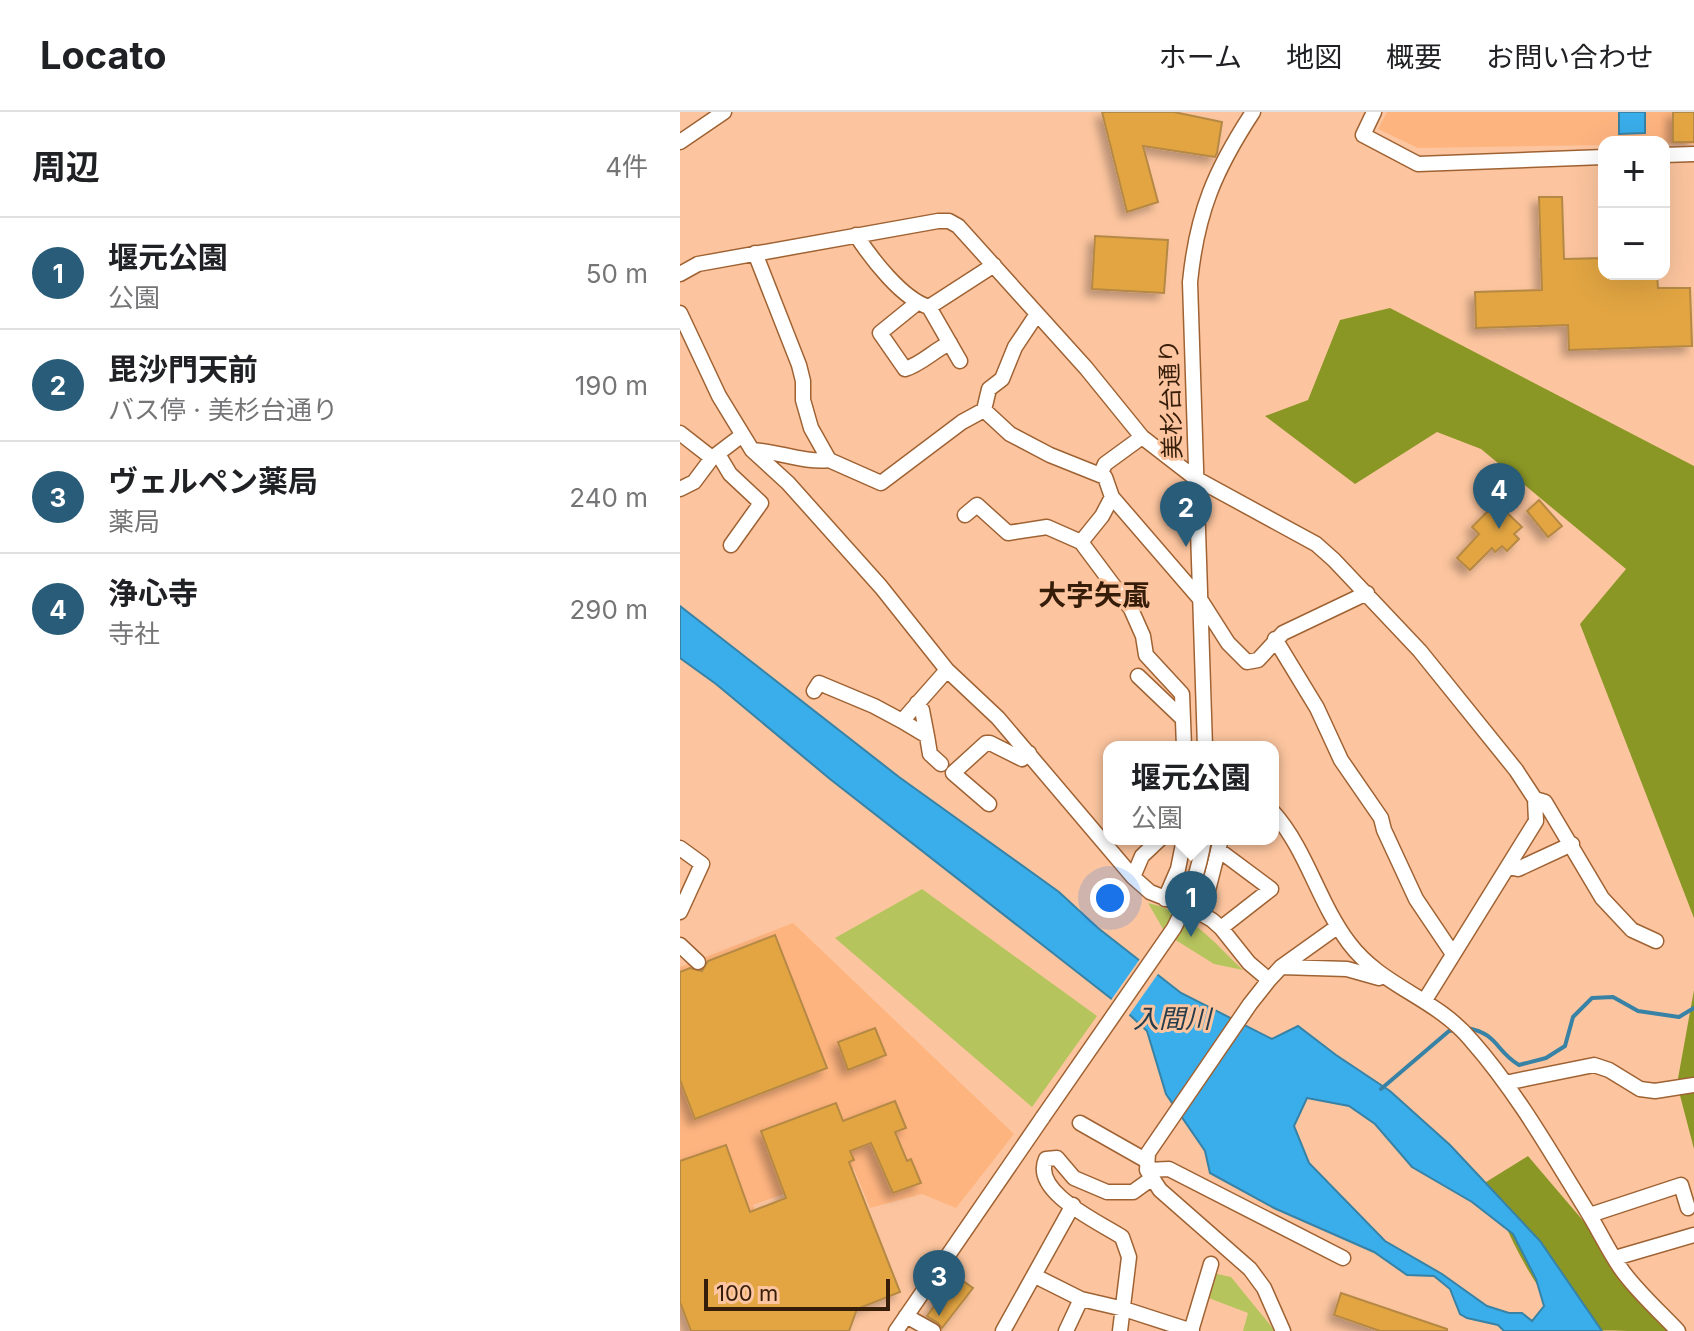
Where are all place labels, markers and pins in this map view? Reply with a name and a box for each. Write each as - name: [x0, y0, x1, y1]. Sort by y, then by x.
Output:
- pin: 4: [1473, 463, 1525, 529]
- pin: 2: [1160, 481, 1212, 547]
- pin: 1: [1165, 871, 1217, 937]
- pin: 3: [913, 1250, 965, 1316]

